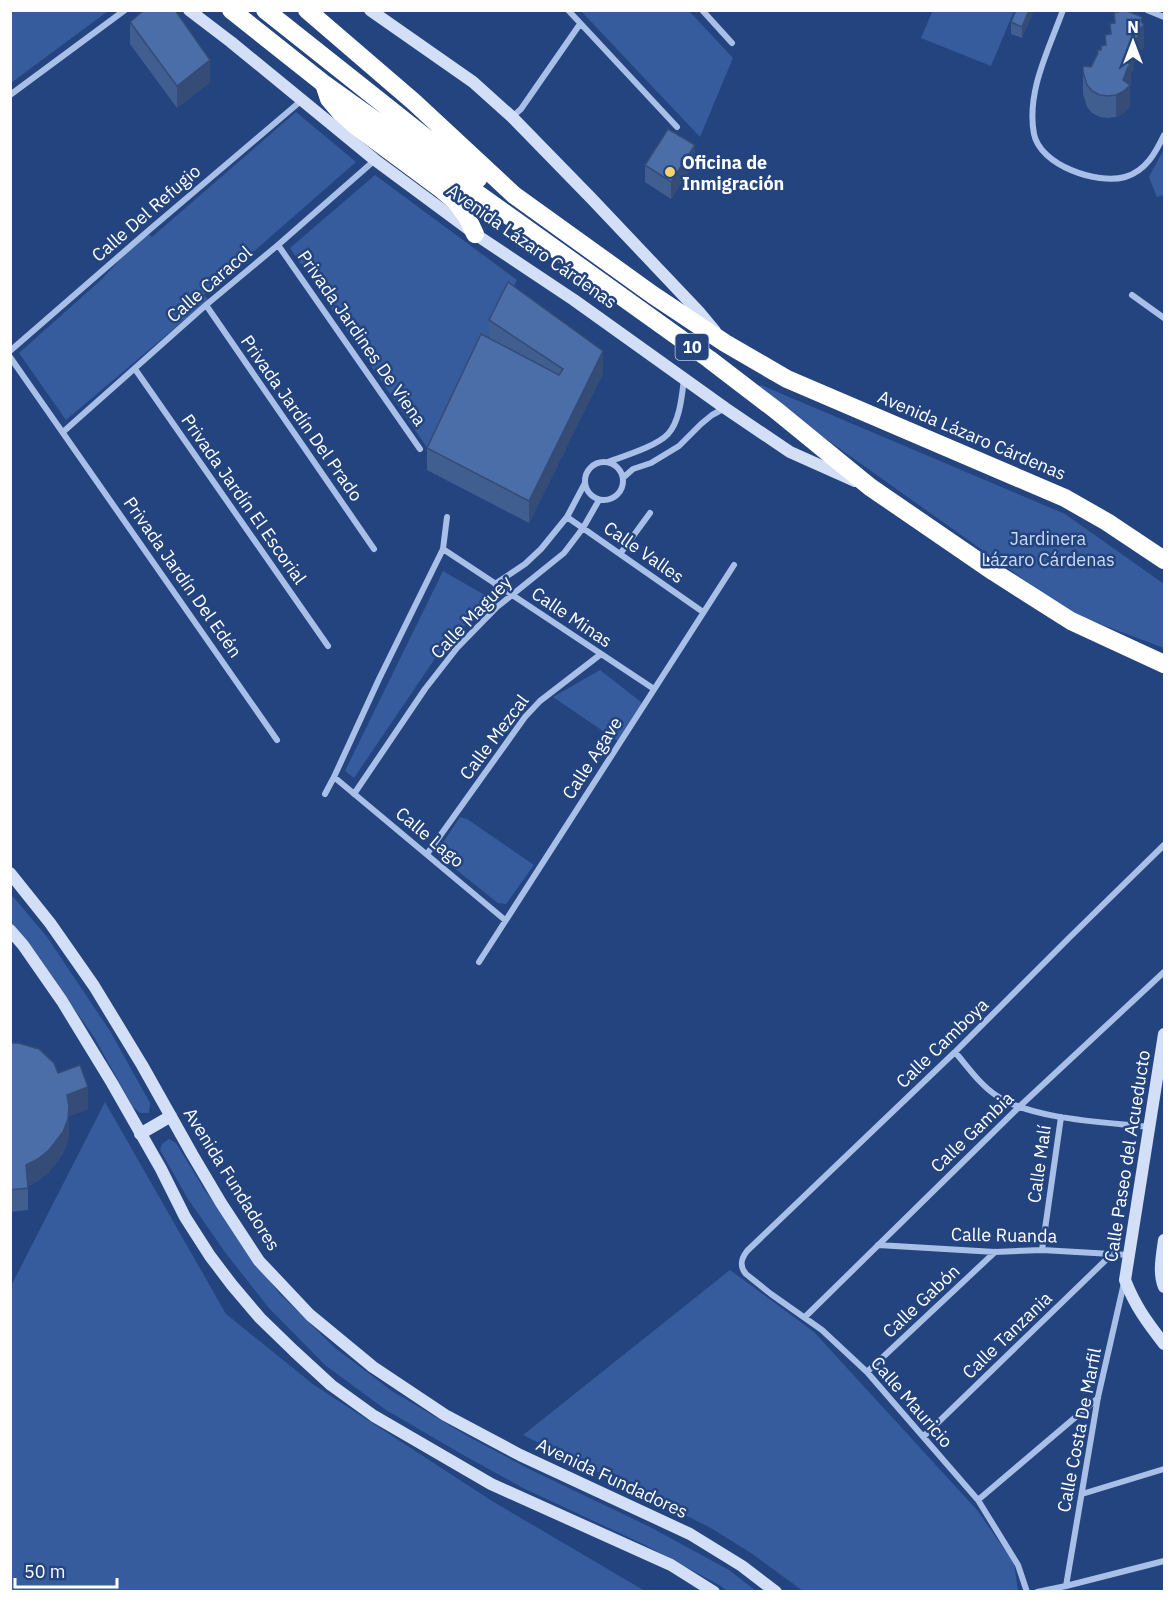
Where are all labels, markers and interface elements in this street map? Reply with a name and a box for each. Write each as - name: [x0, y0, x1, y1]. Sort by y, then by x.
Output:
- north arrow: [1103, 12, 1163, 72]
- text: N: [1127, 17, 1139, 37]
- place label: Oficina de Inmigración: [682, 151, 784, 195]
- street label: Calle Del Refugio: [87, 159, 205, 267]
- marker: Oficina de Inmigración: [663, 165, 677, 179]
- street label: Avenida Lázaro Cárdenas: [442, 179, 622, 313]
- street label: Calle Caracol: [162, 241, 256, 327]
- street label: Privada Jardines De Viena: [293, 246, 432, 431]
- street label: Privada Jardín Del Prado: [236, 330, 368, 506]
- road number: 10: [676, 334, 708, 360]
- street label: Avenida Lázaro Cárdenas: [874, 385, 1070, 485]
- street label: Privada Jardín El Escorial: [176, 409, 312, 589]
- street label: Privada Jardín Del Edén: [119, 492, 247, 662]
- street label: Calle Valles: [599, 516, 689, 588]
- park label: Jardinera Lázaro Cárdenas: [981, 527, 1115, 571]
- street label: Calle Maguey: [425, 570, 517, 664]
- street label: Calle Minas: [527, 582, 617, 652]
- street label: Calle Mezcal: [454, 690, 534, 784]
- street label: Calle Agave: [557, 712, 627, 804]
- street label: Calle Lago: [391, 802, 469, 872]
- street label: Calle Camboya: [891, 993, 993, 1093]
- street label: Calle Paseo del Acueducto: [1099, 1048, 1155, 1264]
- street label: Calle Gambia: [926, 1086, 1019, 1177]
- street label: Avenida Fundadores: [179, 1103, 285, 1255]
- street label: Calle Malí: [1022, 1123, 1056, 1204]
- street label: Calle Ruanda: [951, 1223, 1058, 1247]
- street label: Calle Gabón: [878, 1259, 964, 1343]
- street label: Calle Tanzania: [957, 1286, 1057, 1383]
- street label: Calle Costa De Marfil: [1052, 1346, 1106, 1514]
- street label: Calle Mauricio: [866, 1352, 958, 1452]
- street label: Avenida Fundadores: [533, 1433, 691, 1523]
- scale bar: [15, 1551, 117, 1589]
- text: 50 m: [24, 1560, 66, 1583]

